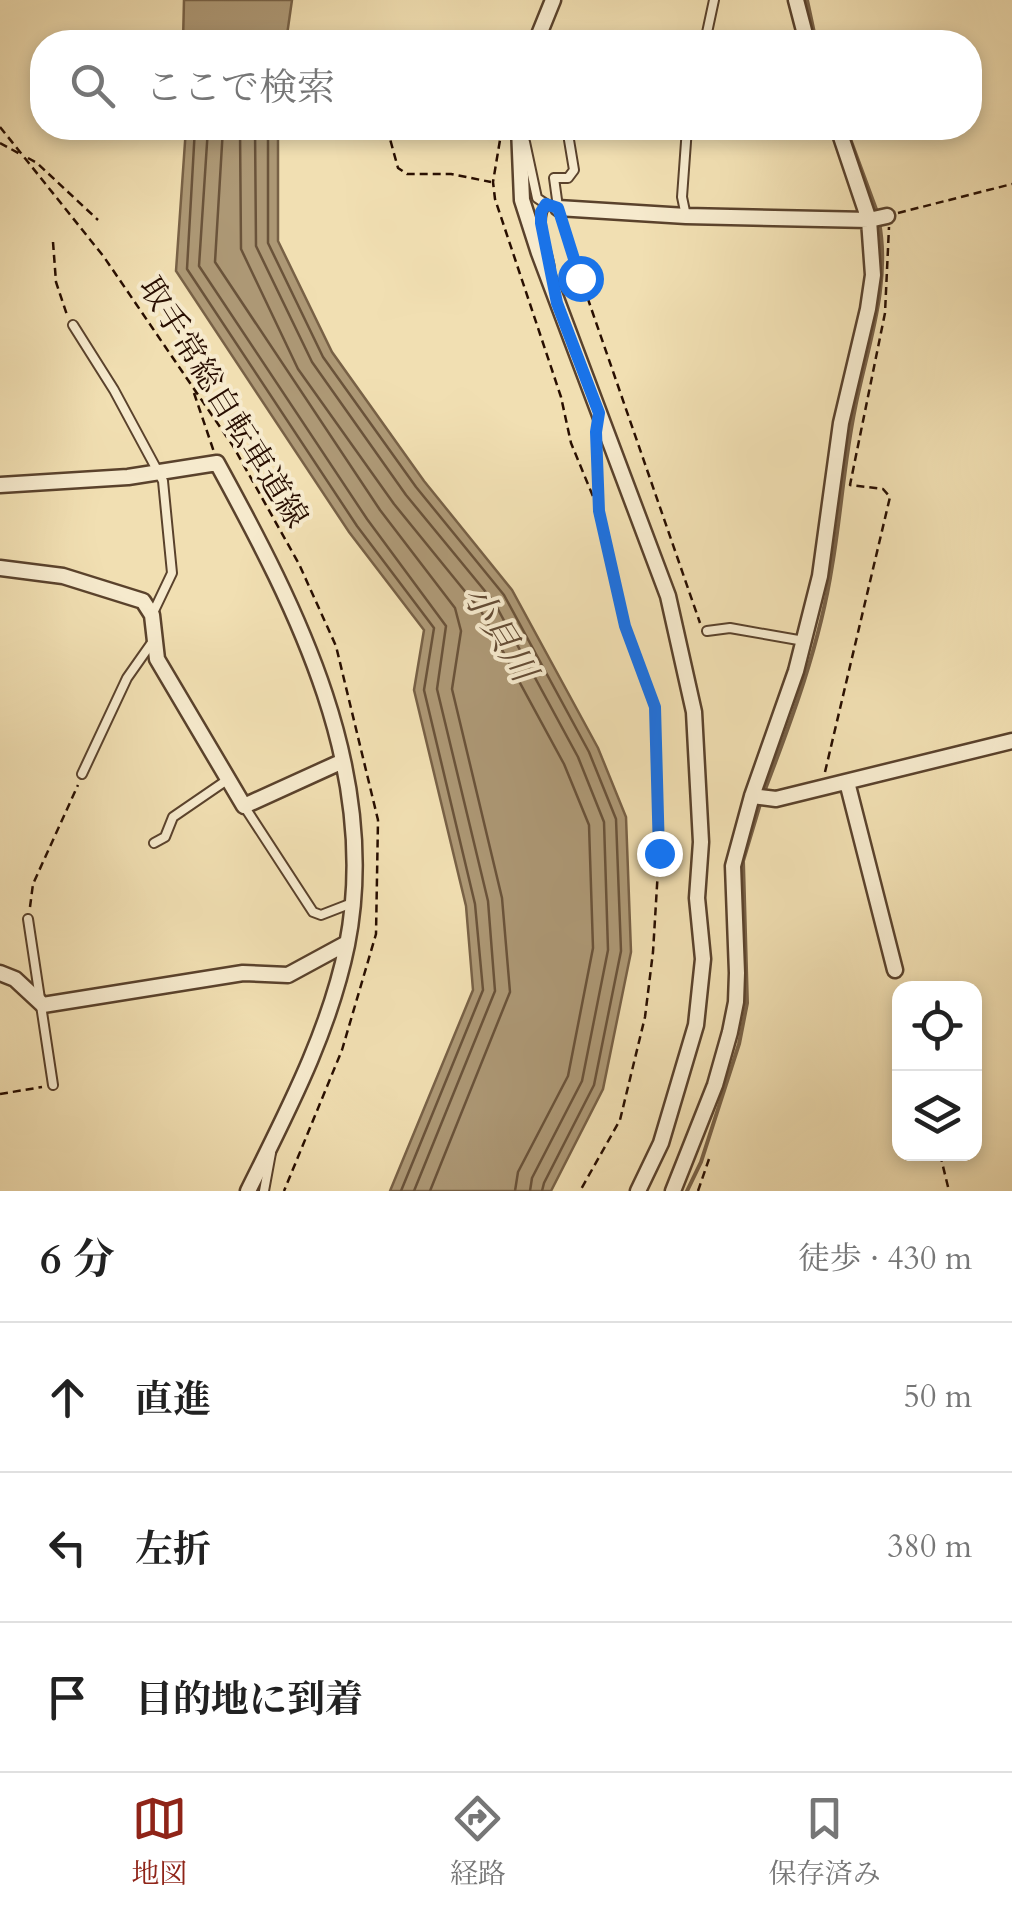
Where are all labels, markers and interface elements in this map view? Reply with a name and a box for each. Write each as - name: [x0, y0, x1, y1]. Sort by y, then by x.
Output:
- search box: [30, 30, 982, 140]
- icon: search: [65, 58, 120, 113]
- text: ここで検索: [145, 62, 335, 114]
- route start: [558, 256, 604, 302]
- street label: 取手常総自転車道線: [128, 269, 318, 536]
- water label: 小貝川: [451, 576, 549, 694]
- route end: [637, 831, 683, 877]
- map controls: [892, 981, 982, 1161]
- button: locate: [892, 981, 982, 1071]
- button: layers: [892, 1071, 982, 1161]
- text: 6 分: [40, 1231, 115, 1288]
- text: 徒歩 · 430 m: [798, 1237, 972, 1281]
- icon: ahead: [40, 1370, 95, 1425]
- text: 直進: [135, 1374, 211, 1426]
- text: 50 m: [904, 1375, 972, 1419]
- icon: left: [40, 1520, 95, 1575]
- text: 左折: [135, 1524, 211, 1576]
- text: 380 m: [887, 1525, 972, 1569]
- icon: arrive: [40, 1670, 95, 1725]
- text: 目的地に到着: [135, 1674, 363, 1726]
- tab: 地図: [131, 1791, 187, 1893]
- tab: 経路: [450, 1791, 506, 1893]
- tab: 保存済み: [769, 1791, 881, 1893]

